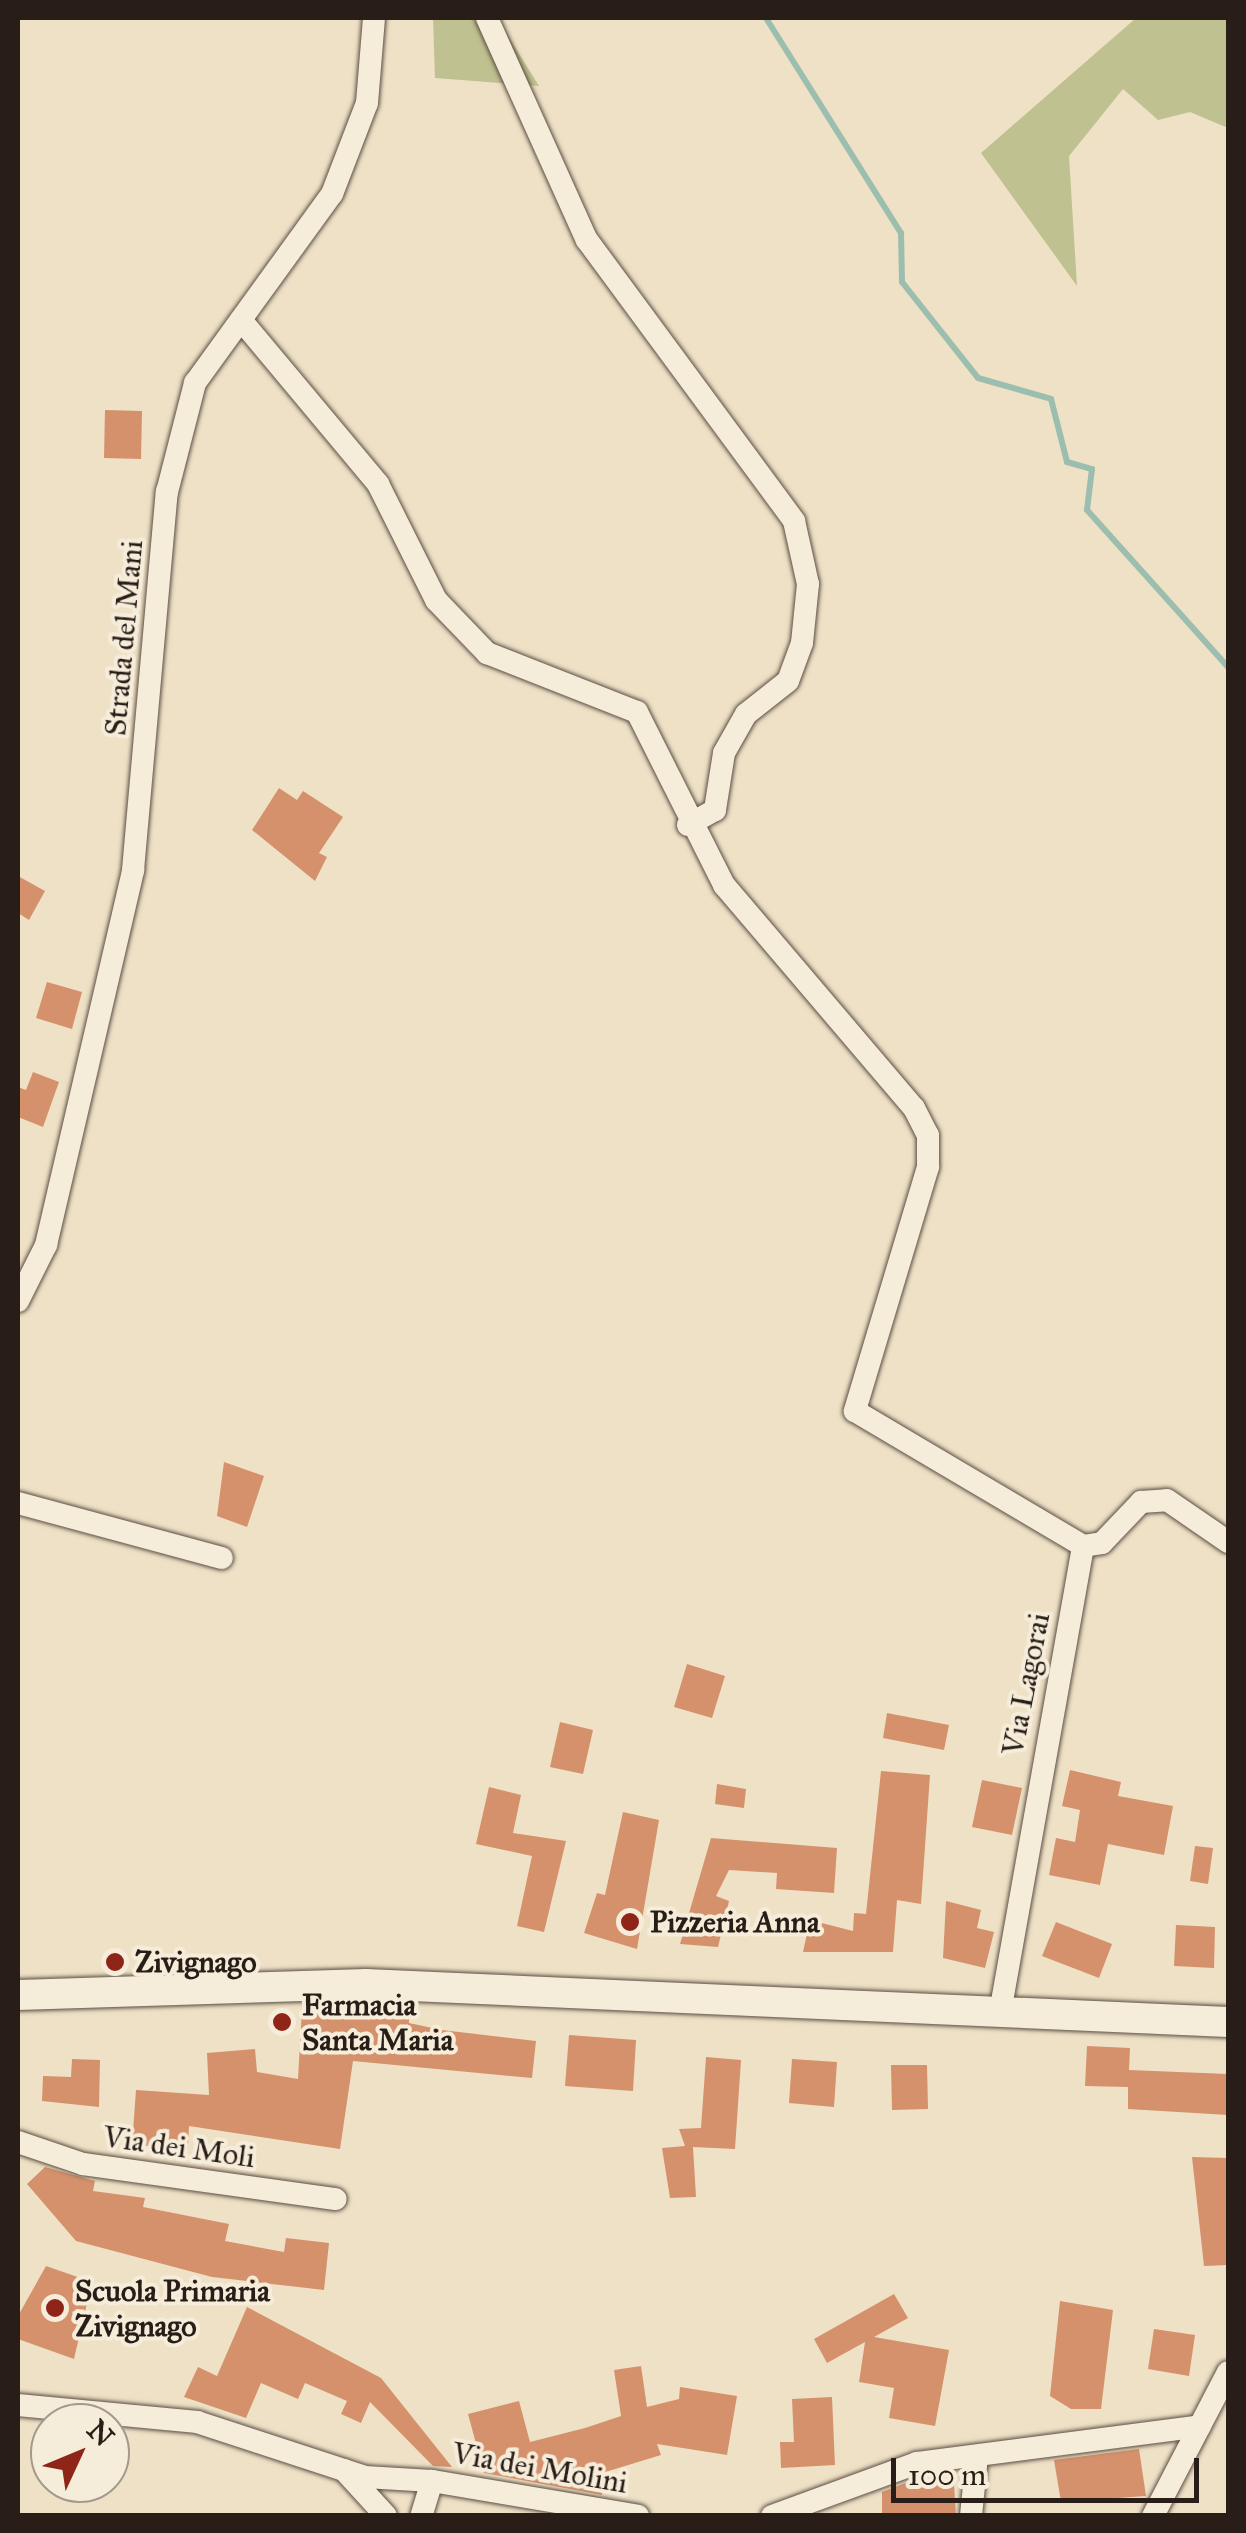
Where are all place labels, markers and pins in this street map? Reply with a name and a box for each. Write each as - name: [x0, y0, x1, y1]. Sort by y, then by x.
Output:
- place label: Pizzeria Anna: [650, 1904, 820, 1940]
- marker: Pizzeria Anna: [619, 1911, 641, 1933]
- place label: Zivignago: [135, 1944, 257, 1980]
- marker: Zivignago: [104, 1951, 126, 1973]
- place label: Farmacia Santa Maria: [302, 1987, 454, 2058]
- marker: Farmacia Santa Maria: [271, 2011, 293, 2033]
- place label: Scuola Primaria Zivignago: [75, 2273, 270, 2344]
- marker: Scuola Primaria Zivignago: [44, 2297, 66, 2319]

